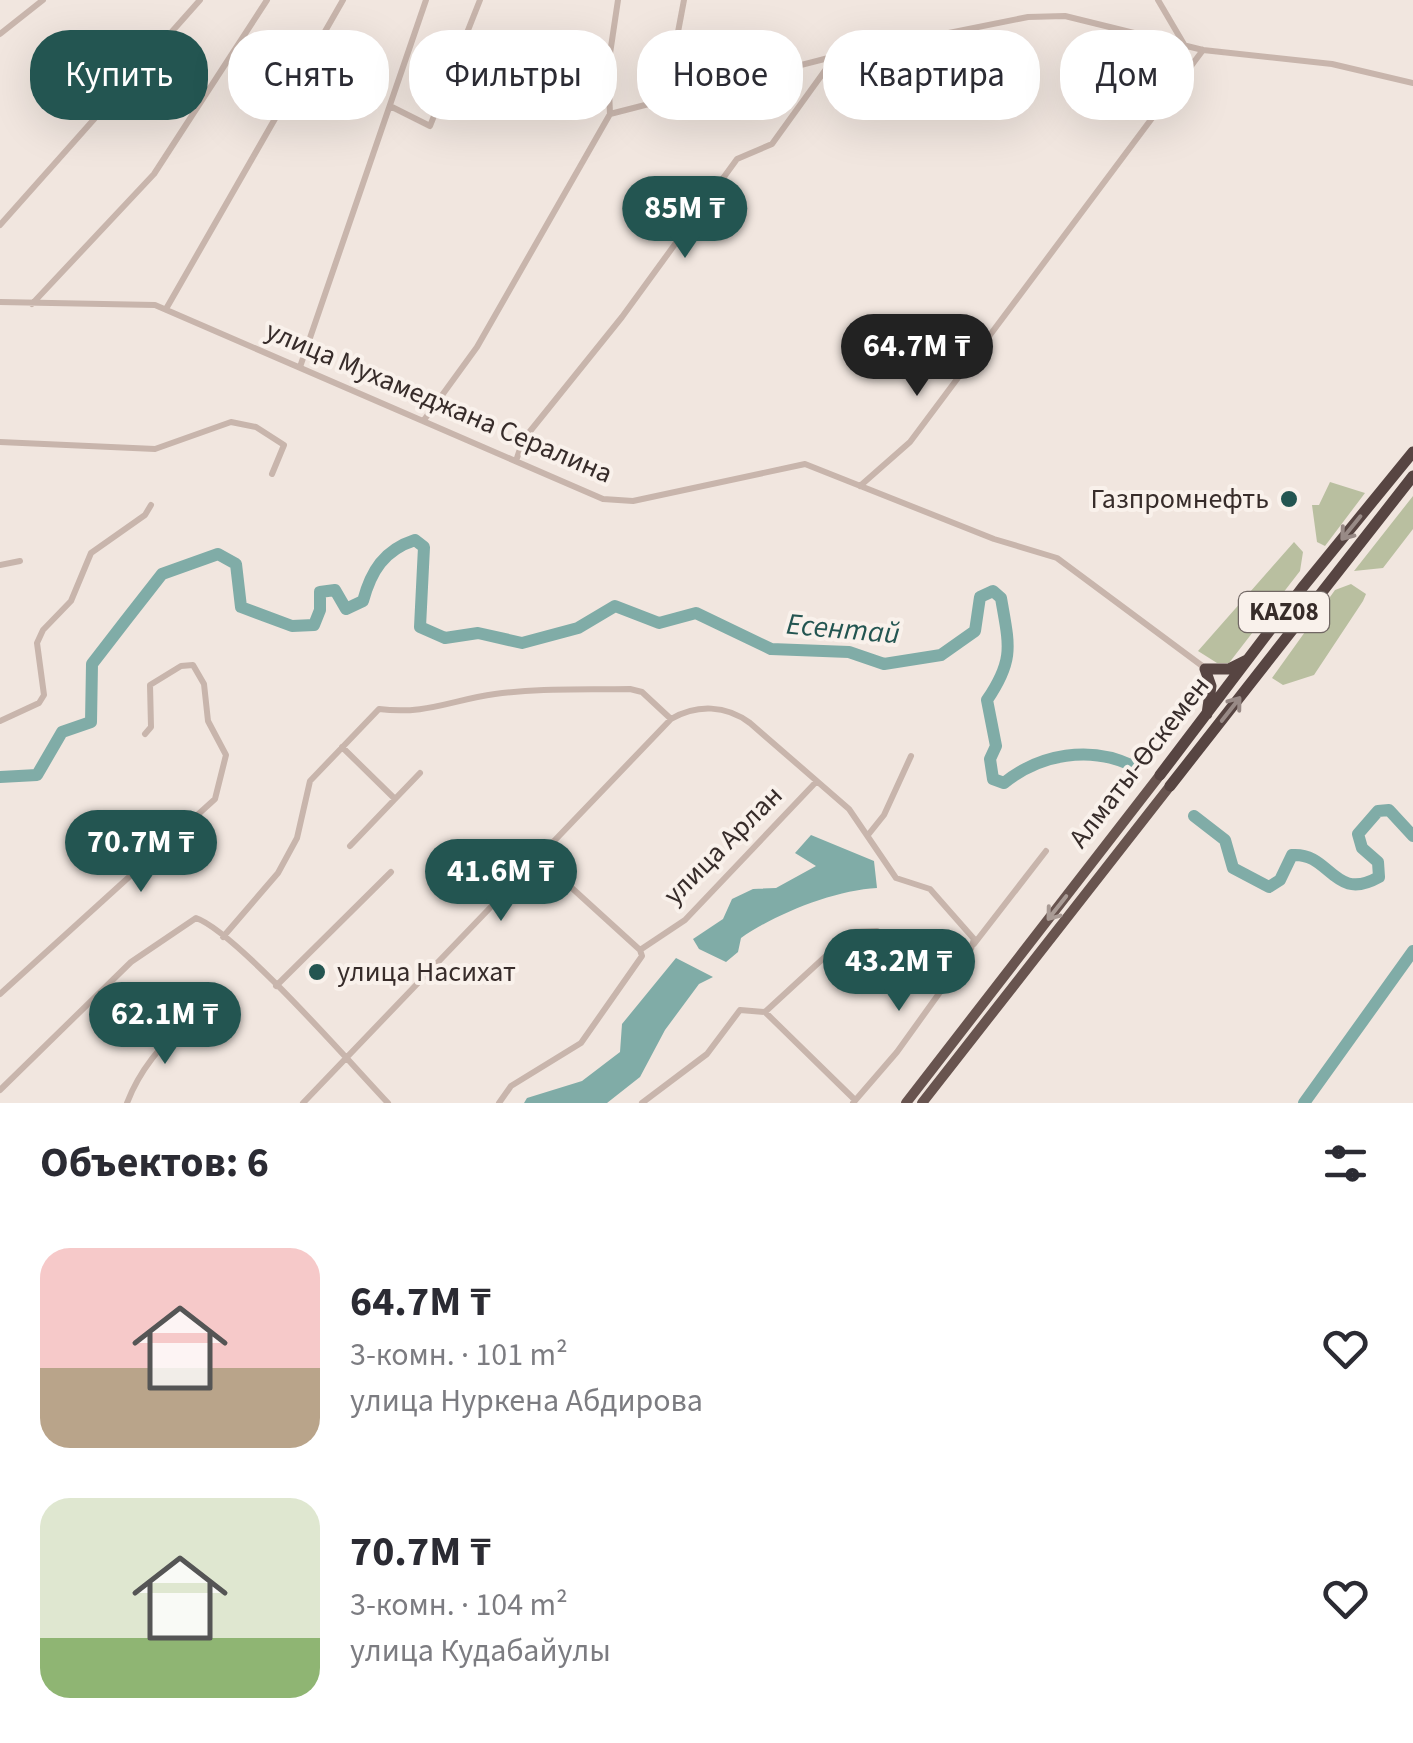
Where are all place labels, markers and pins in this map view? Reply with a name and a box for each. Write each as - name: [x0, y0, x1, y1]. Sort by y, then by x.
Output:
- pin: 85M ₸: [615, 176, 755, 261]
- pin: 64.7M ₸: [825, 314, 1009, 399]
- place label: Газпромнефть: [1091, 479, 1269, 519]
- marker: Газпромнефть: [1278, 488, 1300, 510]
- pin: 70.7M ₸: [49, 810, 233, 895]
- pin: 41.6M ₸: [409, 839, 593, 924]
- pin: 43.2M ₸: [807, 929, 991, 1014]
- place label: улица Насихат: [337, 952, 516, 992]
- marker: улица Насихат: [306, 961, 328, 983]
- pin: 62.1M ₸: [73, 982, 257, 1067]

